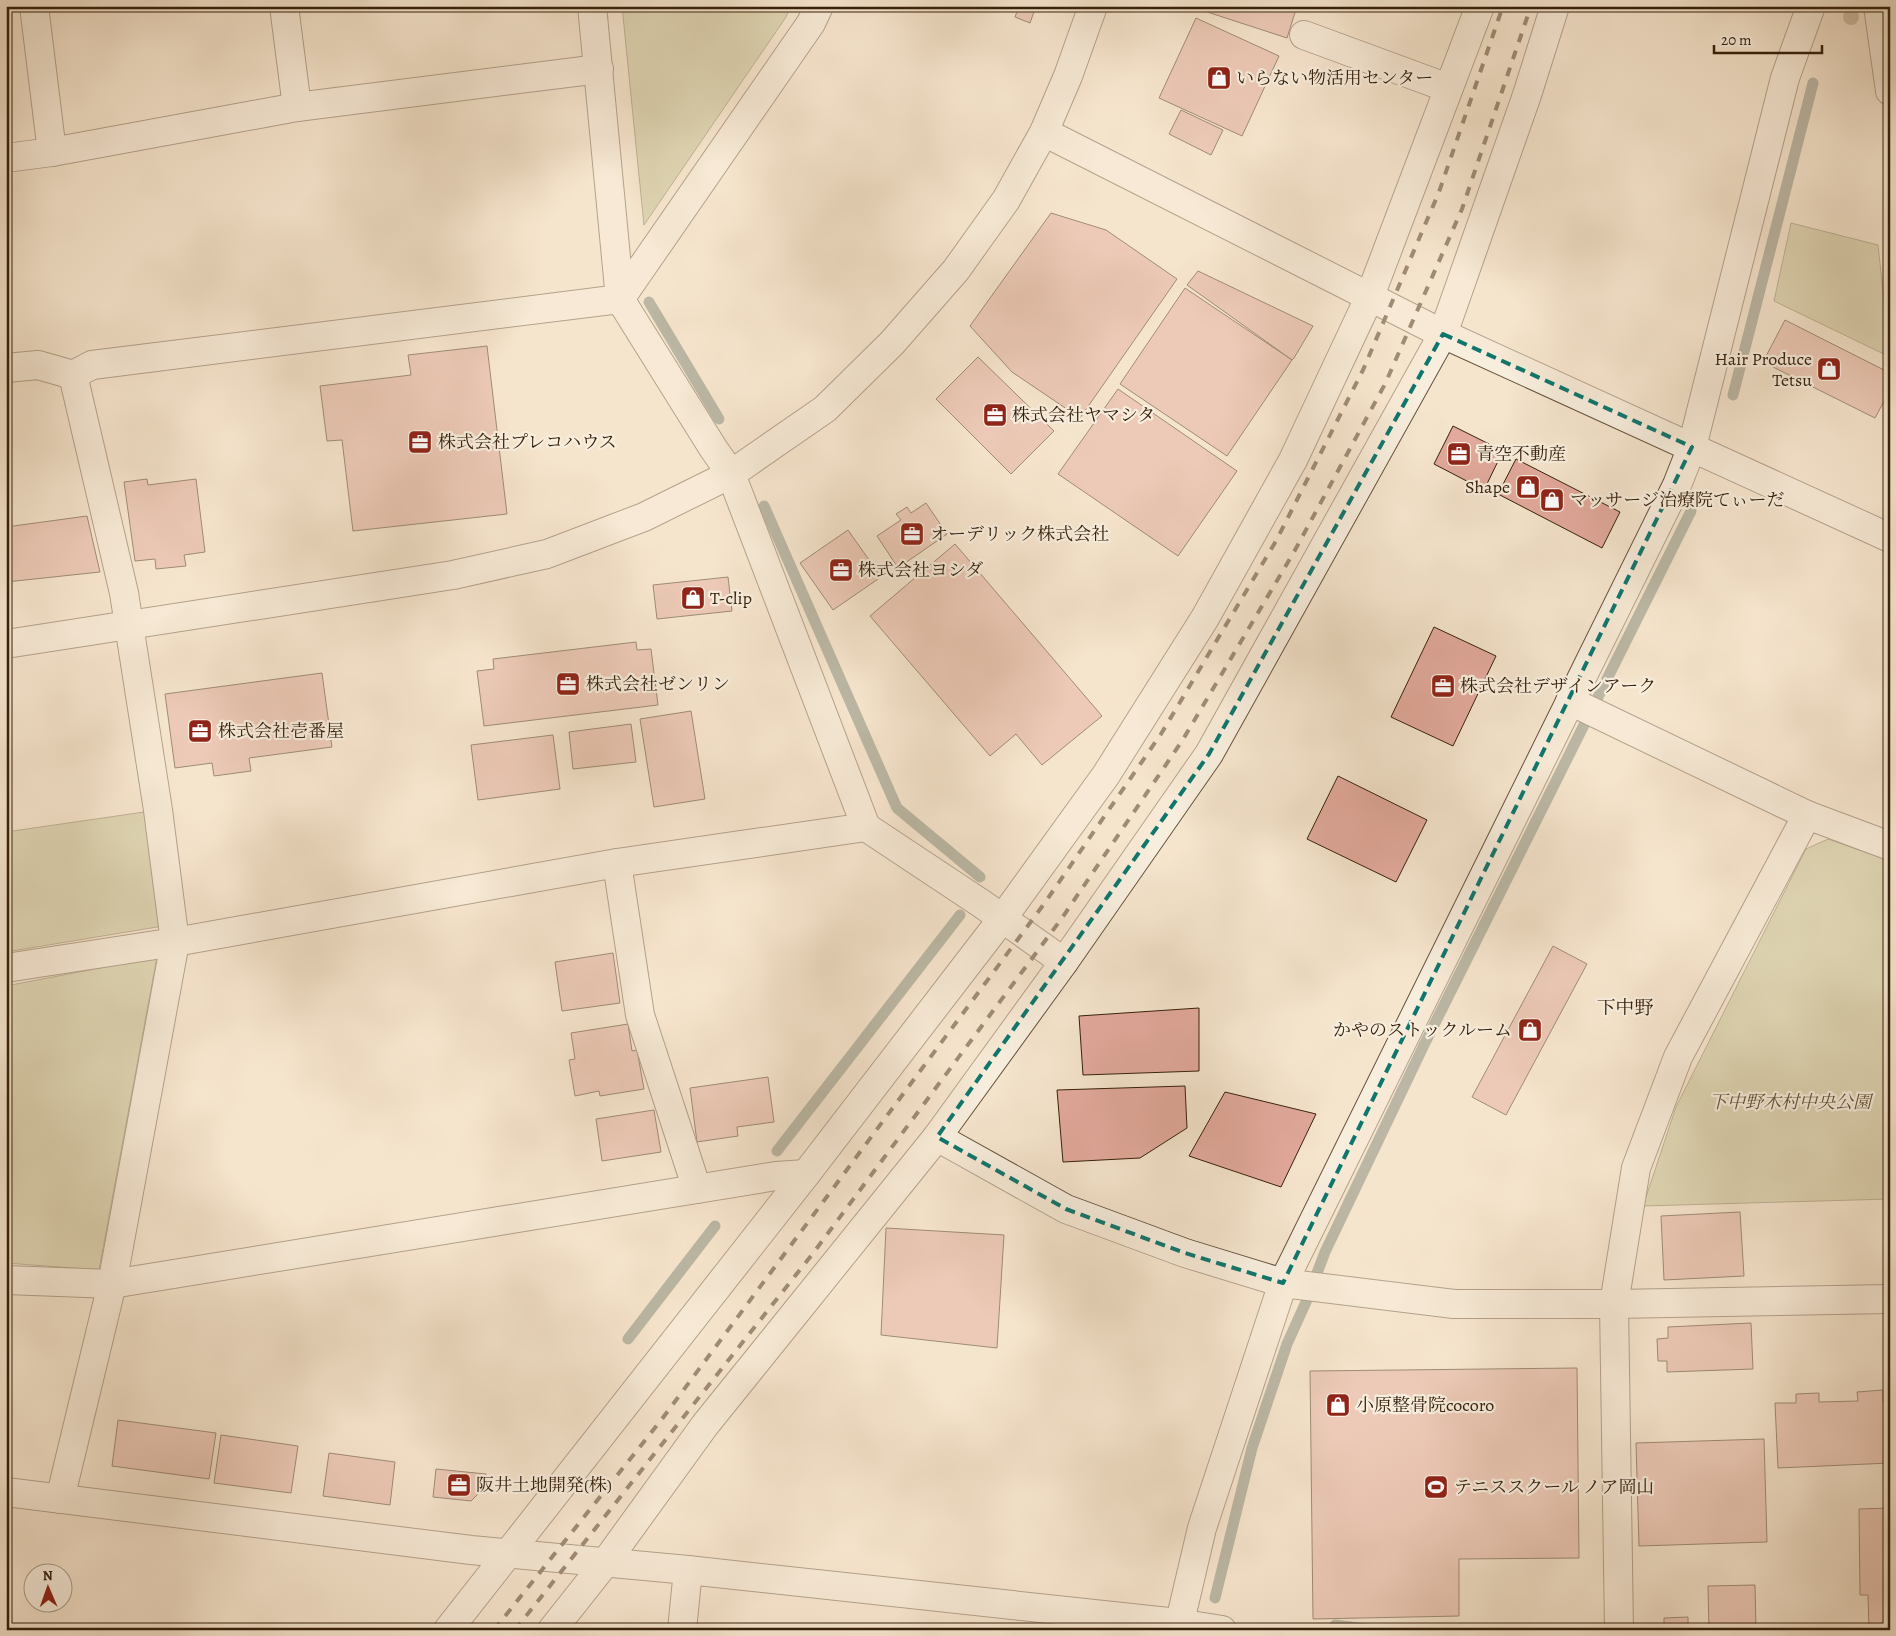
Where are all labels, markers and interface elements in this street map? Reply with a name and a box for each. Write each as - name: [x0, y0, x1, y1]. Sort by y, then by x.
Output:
- scale bar: [1714, 22, 1821, 54]
- text: 20 m: [1721, 30, 1752, 50]
- shop icon: いらない物活用センター: [1206, 65, 1232, 91]
- place label: いらない物活用センター: [1236, 66, 1433, 90]
- place label: Hair Produce Tetsu: [1715, 347, 1812, 392]
- shop icon: Hair Produce Tetsu: [1816, 356, 1842, 382]
- office icon: 株式会社ヤマシタ: [982, 402, 1008, 428]
- place label: 株式会社ヤマシタ: [1012, 403, 1155, 427]
- office icon: 株式会社プレコハウス: [407, 429, 433, 455]
- place label: 株式会社プレコハウス: [438, 430, 617, 454]
- office icon: 青空不動産: [1446, 441, 1472, 467]
- place label: 青空不動産: [1476, 442, 1566, 466]
- shop icon: Shape: [1515, 474, 1541, 500]
- place label: Shape: [1465, 475, 1510, 499]
- shop icon: マッサージ治療院てぃーだ: [1539, 487, 1565, 513]
- place label: マッサージ治療院てぃーだ: [1570, 488, 1785, 512]
- office icon: オーデリック株式会社: [899, 521, 925, 547]
- place label: オーデリック株式会社: [930, 522, 1109, 546]
- office icon: 株式会社ヨシダ: [828, 557, 854, 583]
- place label: 株式会社ヨシダ: [858, 558, 983, 582]
- shop icon: T-clip: [680, 585, 706, 611]
- place label: T-clip: [710, 586, 752, 610]
- office icon: 株式会社ゼンリン: [555, 671, 581, 697]
- place label: 株式会社ゼンリン: [586, 672, 730, 696]
- office icon: 株式会社デザインアーク: [1430, 673, 1456, 699]
- place label: 株式会社デザインアーク: [1460, 674, 1656, 698]
- office icon: 株式会社壱番屋: [187, 718, 213, 744]
- place label: 株式会社壱番屋: [218, 719, 344, 743]
- district label: 下中野: [1596, 995, 1654, 1021]
- shop icon: かやのストックルーム: [1517, 1017, 1543, 1043]
- place label: かやのストックルーム: [1333, 1018, 1512, 1042]
- park label: 下中野木村中央公園: [1709, 1090, 1874, 1114]
- shop icon: 小原整骨院cocoro: [1325, 1392, 1351, 1418]
- place label: 小原整骨院cocoro: [1356, 1393, 1494, 1417]
- office icon: 阪井土地開発(株): [446, 1472, 472, 1498]
- place label: 阪井土地開発(株): [476, 1473, 612, 1497]
- sports icon: テニススクール ノア岡山: [1423, 1474, 1449, 1500]
- place label: テニススクール ノア岡山: [1454, 1475, 1654, 1499]
- north arrow: [22, 1564, 72, 1614]
- text: N: [42, 1566, 53, 1585]

